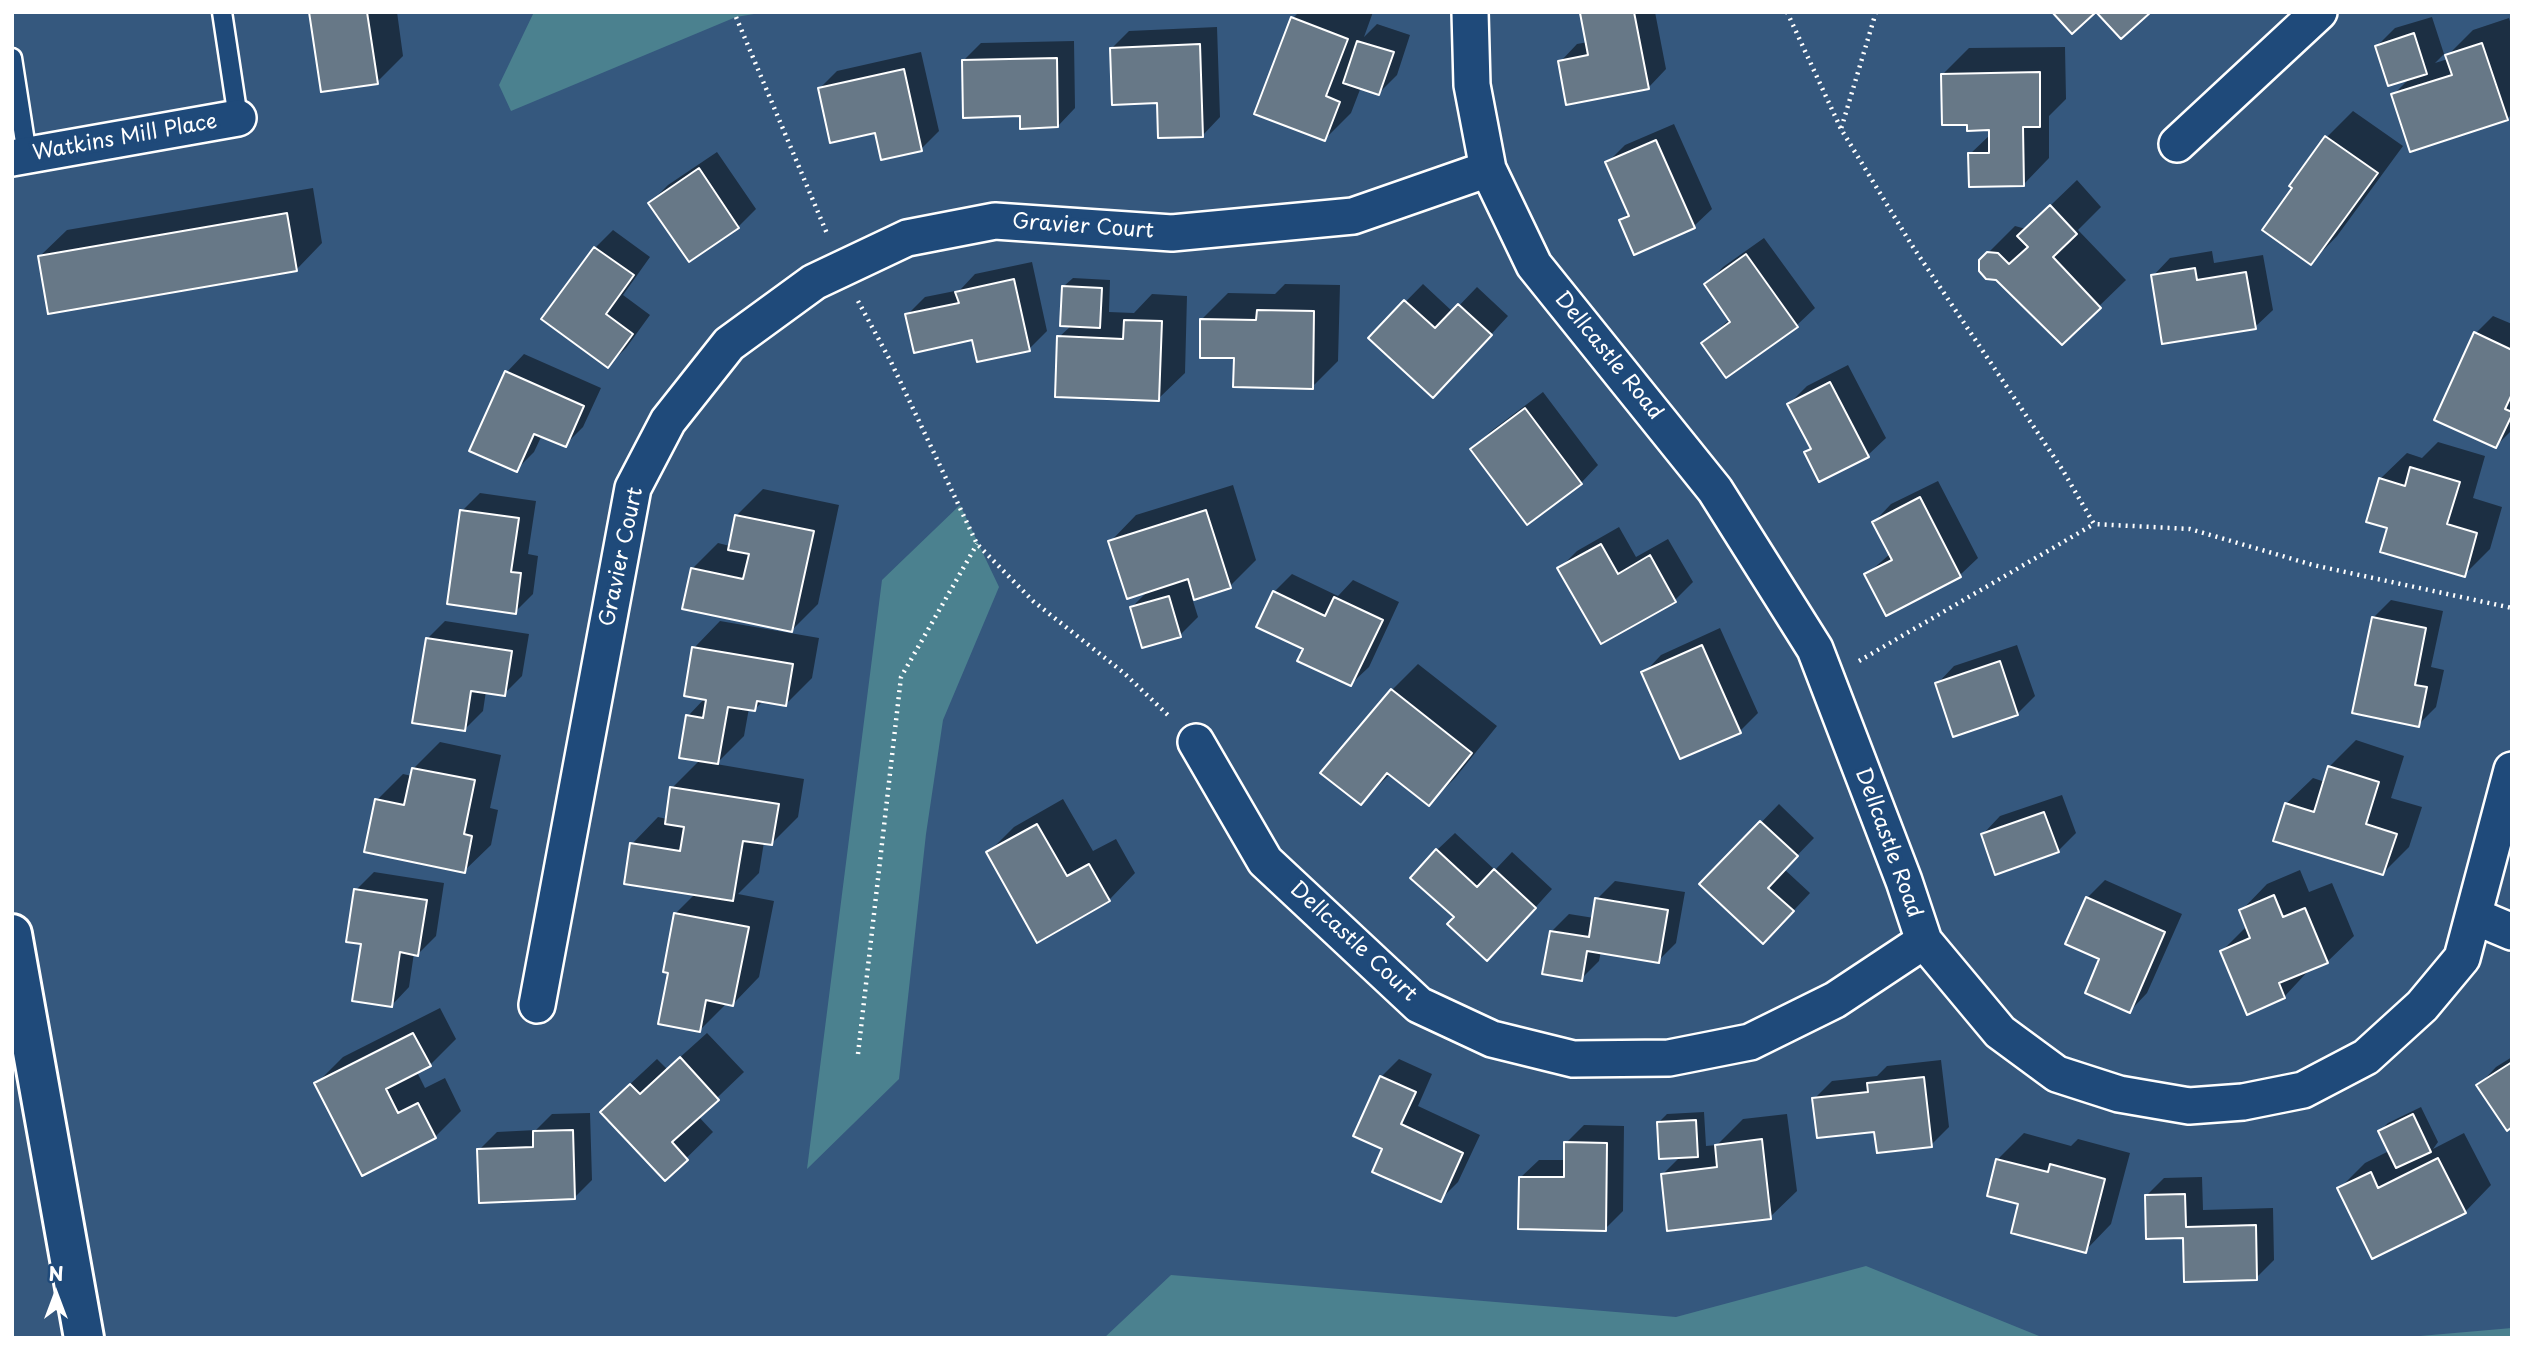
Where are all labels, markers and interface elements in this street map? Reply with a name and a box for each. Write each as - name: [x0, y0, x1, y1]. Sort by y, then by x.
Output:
- street label: Watkins Mill Place: [31, 109, 219, 167]
- street label: Gravier Court: [1011, 209, 1155, 245]
- street label: Dellcastle Road: [1549, 287, 1667, 425]
- street label: Gravier Court: [595, 485, 649, 629]
- street label: Dellcastle Road: [1849, 765, 1927, 921]
- street label: Dellcastle Court: [1284, 877, 1422, 1007]
- north arrow: [21, 1259, 91, 1329]
- text: N: [48, 1259, 64, 1287]

